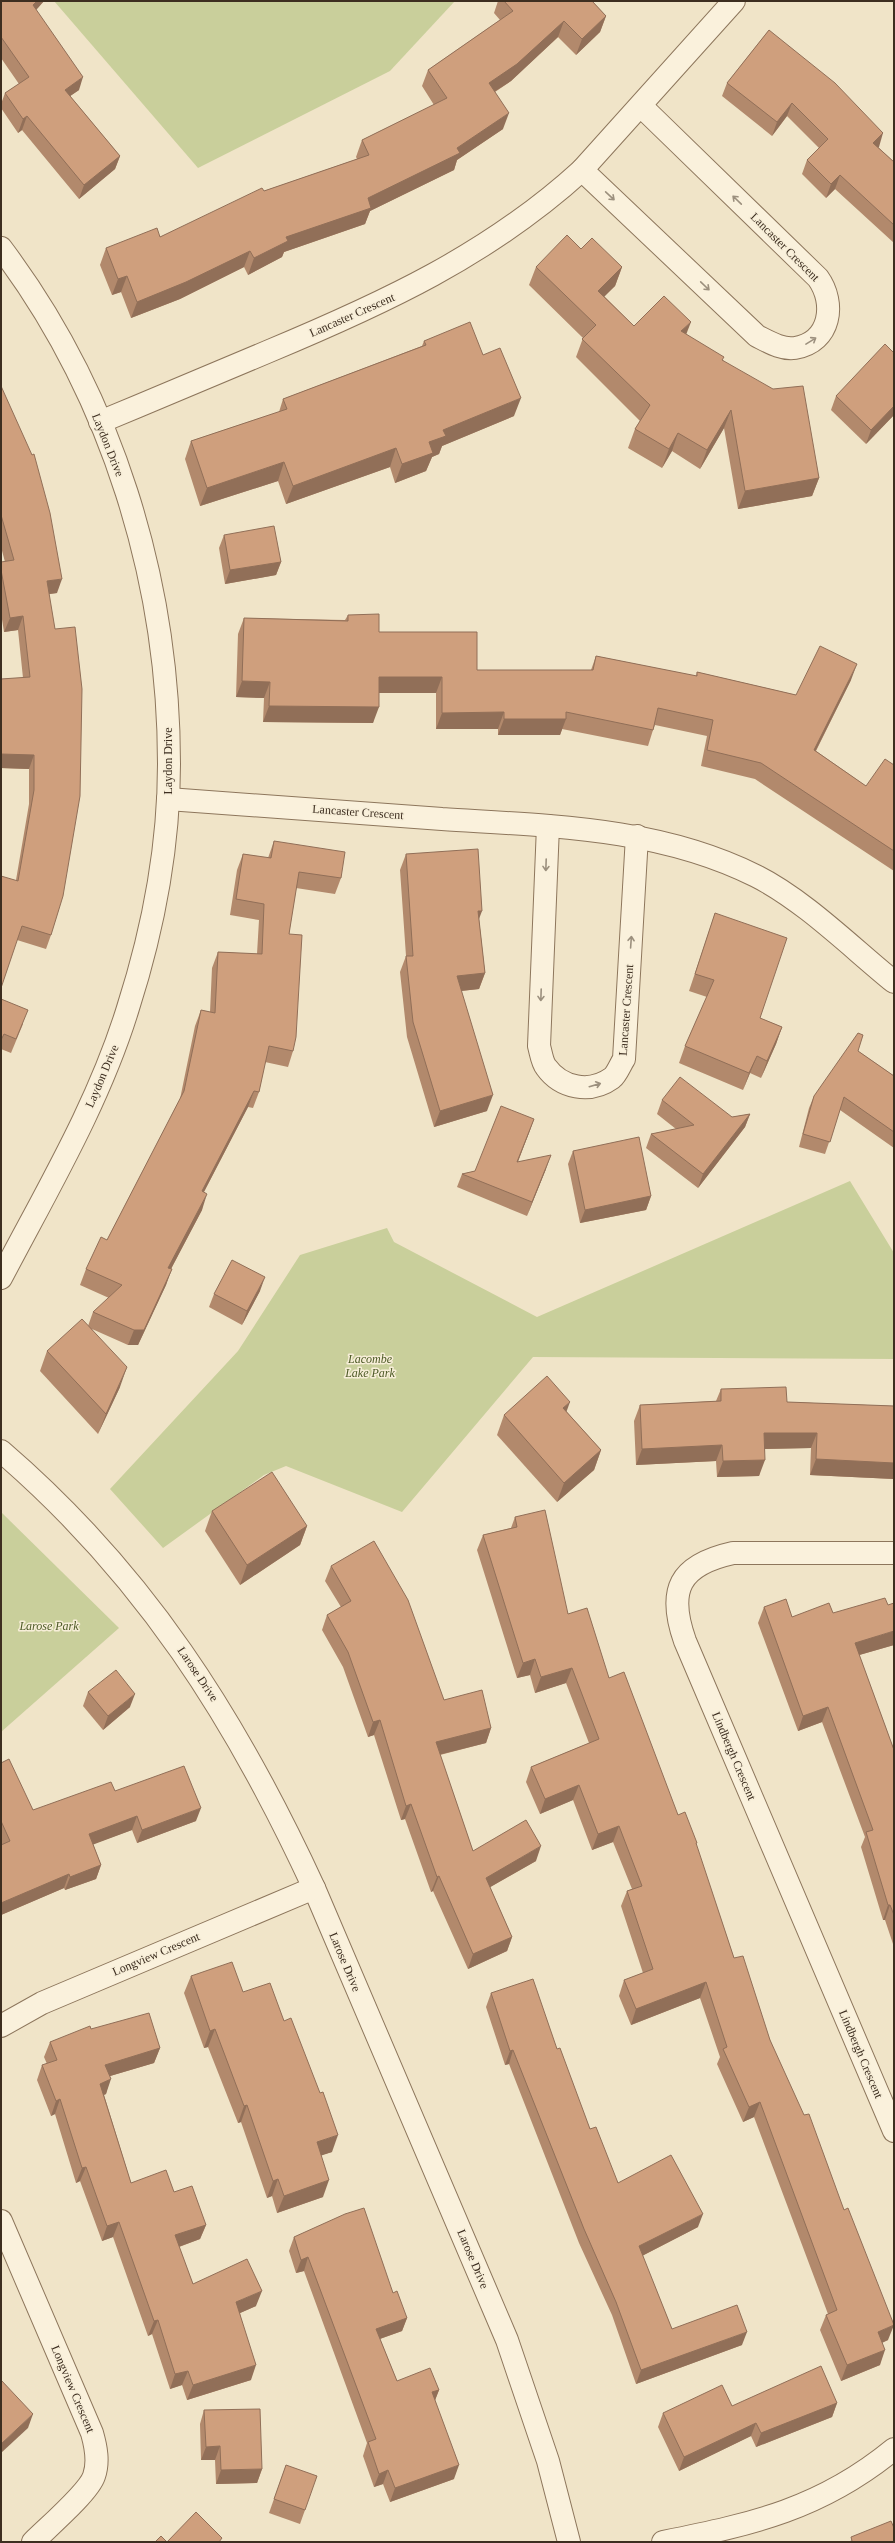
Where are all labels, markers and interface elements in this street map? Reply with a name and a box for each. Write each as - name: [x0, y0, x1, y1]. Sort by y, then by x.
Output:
- one-way arrow: [605, 192, 616, 201]
- one-way arrow: [732, 195, 742, 204]
- street label: Lancaster Crescent: [748, 210, 823, 285]
- one-way arrow: [700, 281, 710, 291]
- street label: Lancaster Crescent: [307, 290, 397, 340]
- one-way arrow: [805, 337, 816, 345]
- street label: Laydon Drive: [89, 411, 127, 479]
- street label: Laydon Drive: [161, 728, 175, 794]
- street label: Lancaster Crescent: [312, 802, 405, 822]
- one-way arrow: [543, 858, 550, 871]
- one-way arrow: [627, 936, 634, 949]
- street label: Lancaster Crescent: [616, 963, 636, 1056]
- one-way arrow: [537, 988, 545, 1001]
- street label: Laydon Drive: [82, 1042, 122, 1110]
- one-way arrow: [588, 1081, 601, 1088]
- park label: Lacombe Lake Park: [344, 1352, 395, 1380]
- park label: Larose Park: [18, 1619, 79, 1633]
- street label: Larose Drive: [175, 1644, 221, 1704]
- street label: Lindbergh Crescent: [709, 1710, 759, 1803]
- street label: Longview Crescent: [110, 1929, 202, 1979]
- street label: Larose Drive: [326, 1930, 364, 1994]
- street label: Lindbergh Crescent: [836, 2008, 886, 2101]
- street label: Larose Drive: [454, 2227, 492, 2291]
- street label: Longview Crescent: [48, 2343, 98, 2435]

